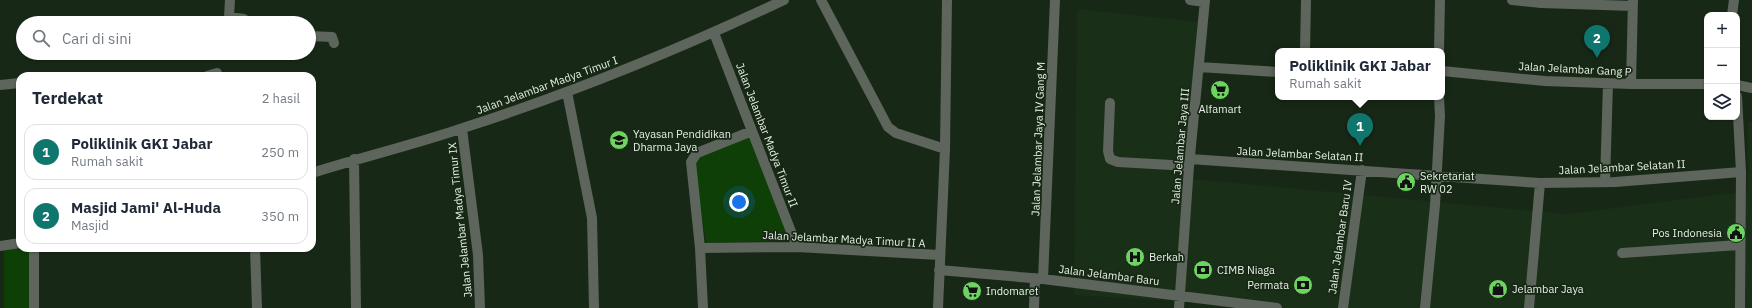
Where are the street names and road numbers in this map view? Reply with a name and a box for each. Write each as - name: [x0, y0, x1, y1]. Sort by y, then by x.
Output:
- street label: Jalan Jelambar Madya Timur I: [475, 53, 619, 117]
- street label: Jalan Jelambar Gang P: [1518, 59, 1632, 79]
- street label: Jalan Jelambar Madya Timur II: [733, 61, 801, 209]
- street label: Jalan Jelambar Jaya IV Gang M: [1028, 62, 1048, 216]
- street label: Jalan Jelambar Jaya III: [1168, 87, 1192, 205]
- street label: Jalan Jelambar Madya Timur IX: [445, 142, 475, 298]
- street label: Jalan Jelambar Selatan II: [1236, 144, 1364, 164]
- street label: Jalan Jelambar Selatan II: [1558, 157, 1686, 177]
- street label: Jalan Jelambar Baru IV: [1325, 179, 1355, 295]
- street label: Jalan Jelambar Madya Timur II A: [762, 228, 926, 250]
- street label: Jalan Jelambar Baru: [1058, 262, 1160, 288]

